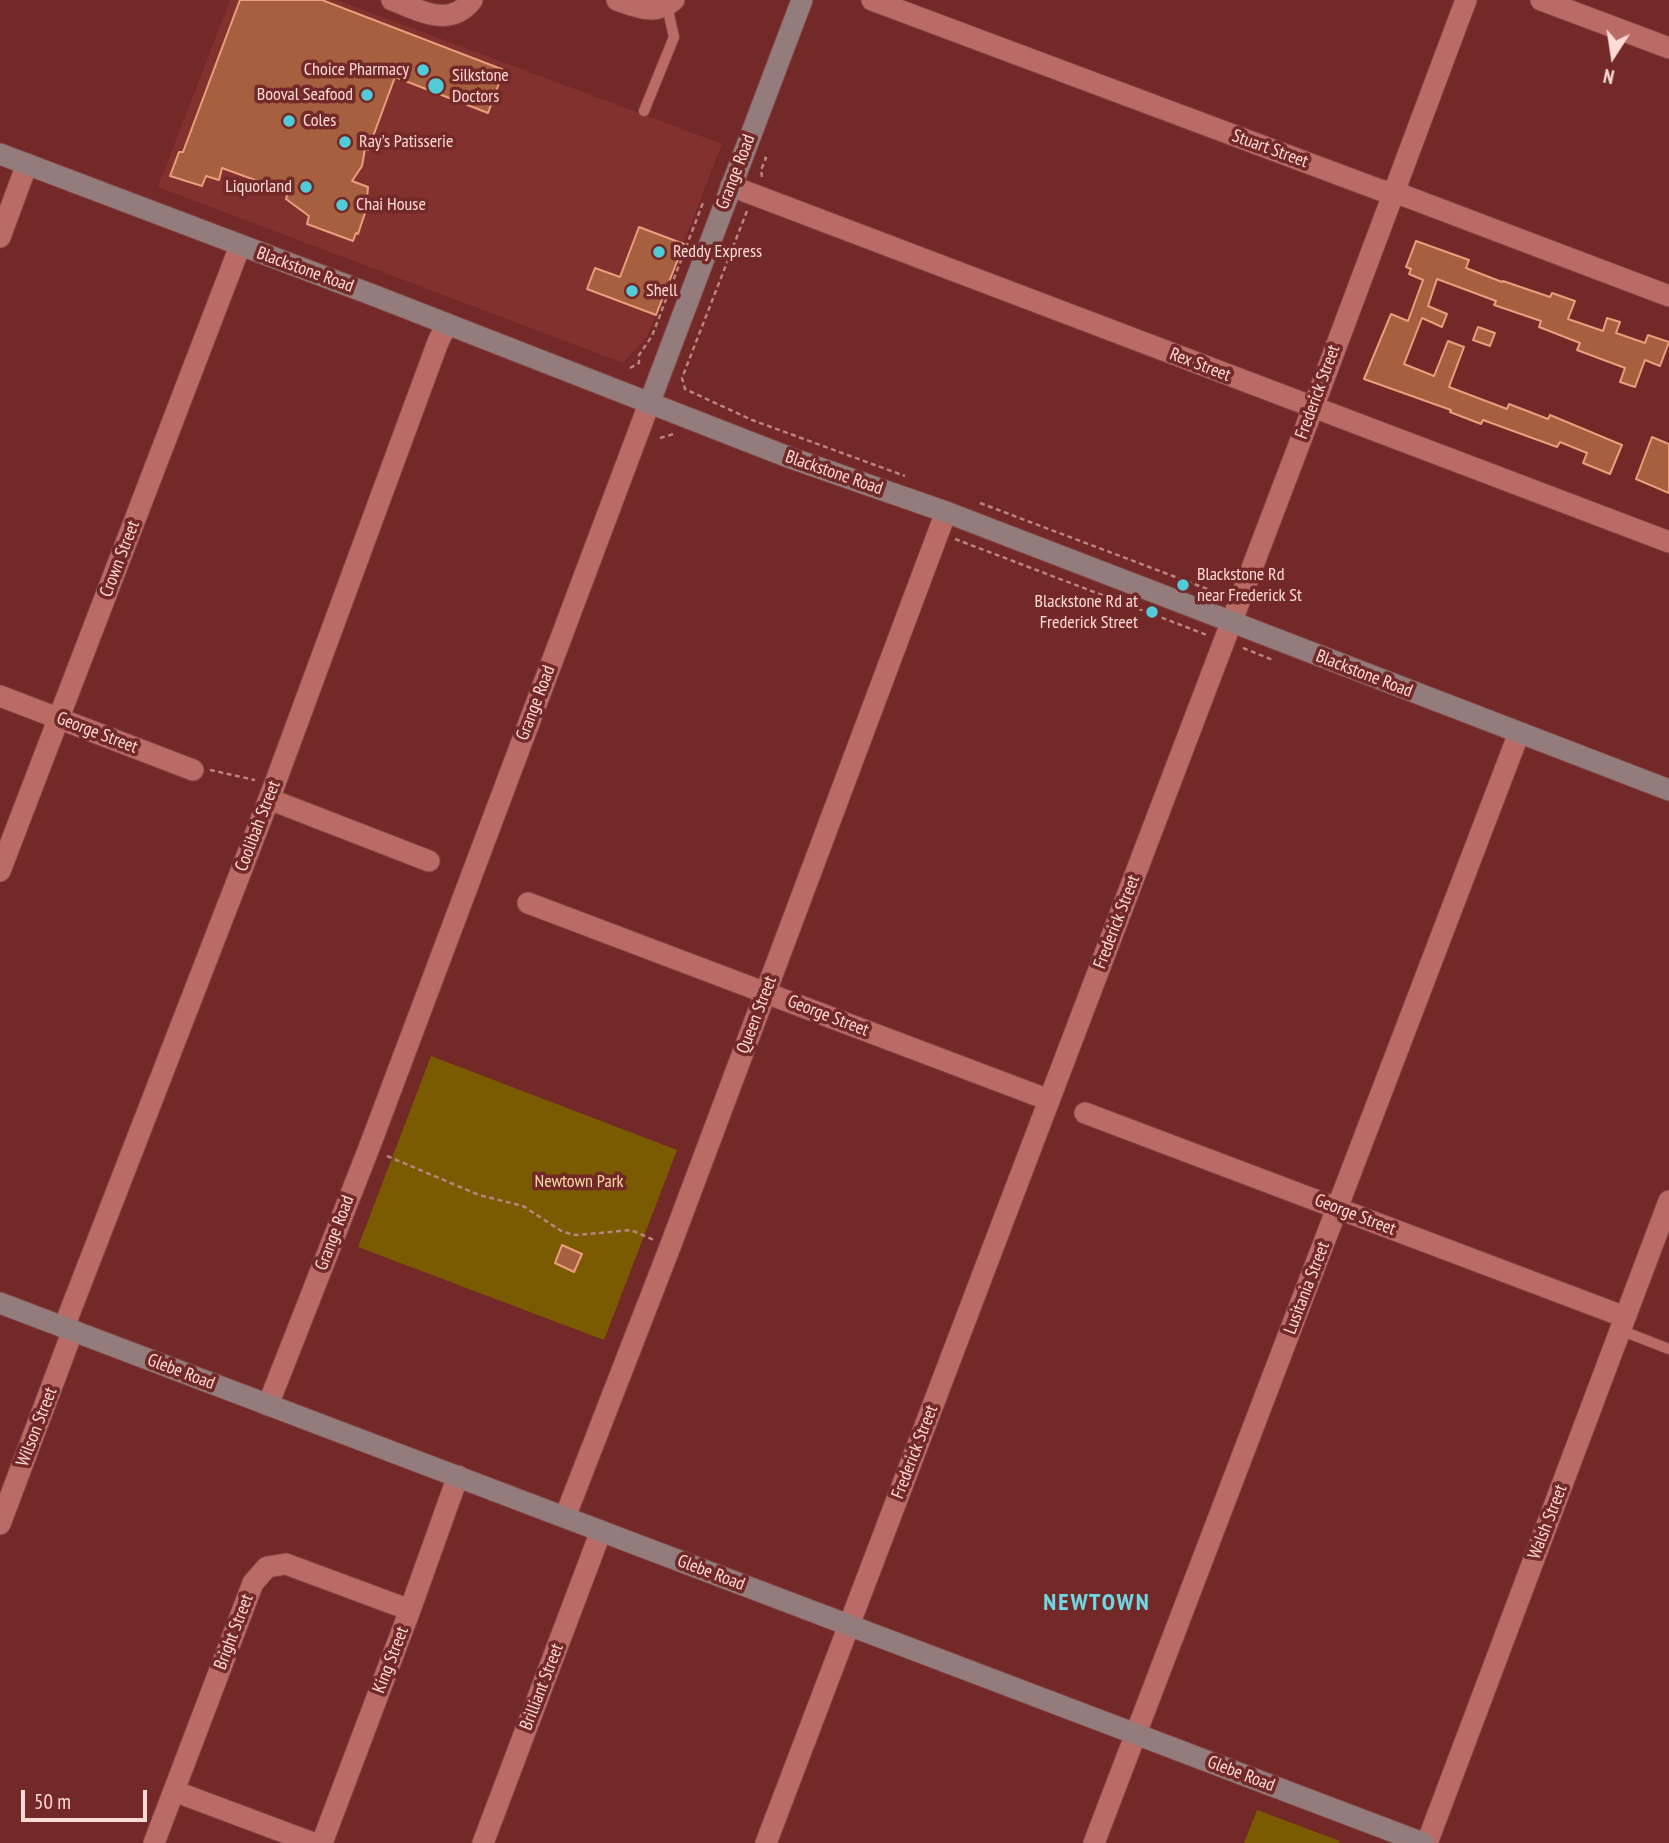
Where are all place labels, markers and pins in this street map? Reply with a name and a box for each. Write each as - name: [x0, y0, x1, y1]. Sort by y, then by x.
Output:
- place label: Choice Pharmacy: [304, 59, 409, 81]
- marker: Choice Pharmacy: [415, 62, 431, 78]
- place label: Silkstone Doctors: [452, 65, 509, 108]
- marker: Silkstone Doctors: [426, 76, 446, 96]
- place label: Booval Seafood: [257, 84, 353, 106]
- marker: Booval Seafood: [359, 87, 375, 103]
- place label: Coles: [303, 110, 336, 132]
- marker: Coles: [281, 113, 297, 129]
- place label: Ray's Patisserie: [359, 131, 453, 153]
- marker: Ray's Patisserie: [337, 134, 353, 150]
- place label: Liquorland: [225, 176, 292, 198]
- marker: Liquorland: [298, 179, 314, 195]
- place label: Chai House: [356, 194, 426, 216]
- marker: Chai House: [334, 197, 350, 213]
- place label: Reddy Express: [673, 241, 762, 263]
- marker: Reddy Express: [651, 244, 667, 260]
- place label: Shell: [646, 280, 677, 302]
- marker: Shell: [624, 283, 640, 299]
- place label: Blackstone Rd near Frederick St: [1197, 564, 1302, 606]
- marker: Blackstone Rd near Frederick St: [1175, 577, 1191, 593]
- place label: Blackstone Rd at Frederick Street: [1035, 591, 1138, 634]
- marker: Blackstone Rd at Frederick Street: [1144, 604, 1160, 620]

